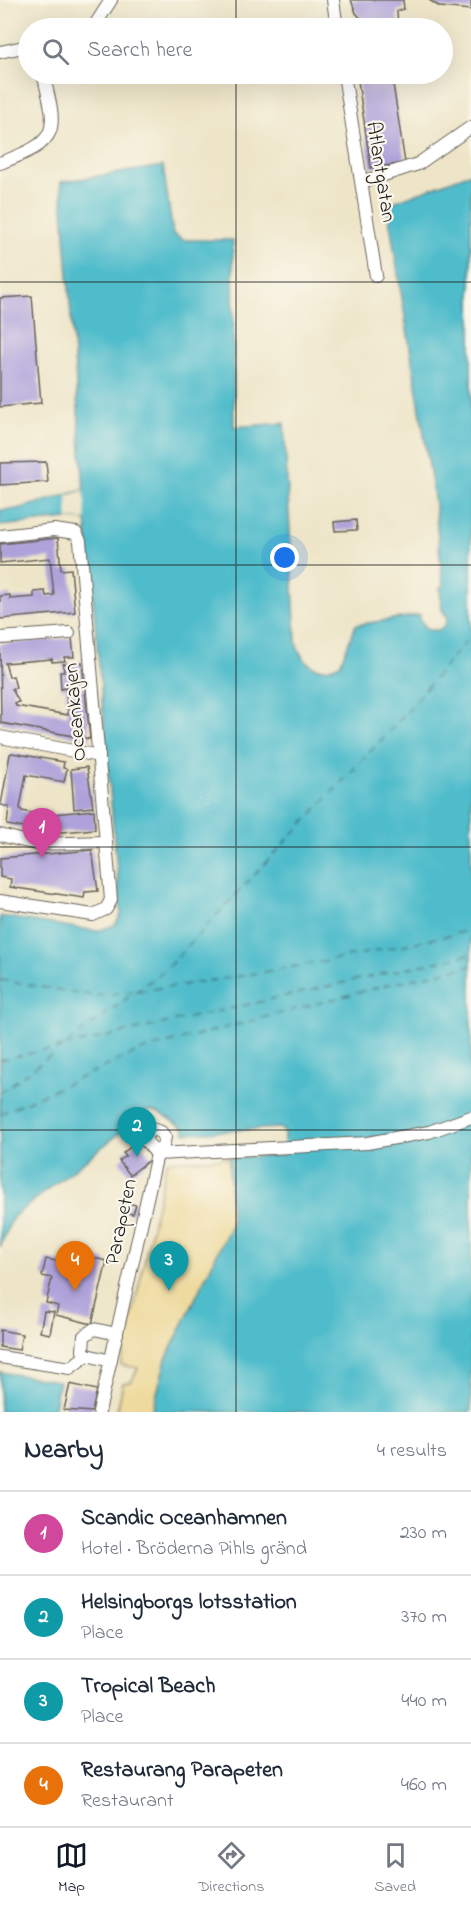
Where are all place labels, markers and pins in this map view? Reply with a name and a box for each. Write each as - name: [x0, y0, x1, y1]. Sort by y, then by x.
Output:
- pin: 1: [22, 808, 62, 858]
- pin: 2: [118, 1108, 156, 1157]
- pin: 4: [56, 1242, 94, 1291]
- pin: 3: [150, 1242, 188, 1291]

